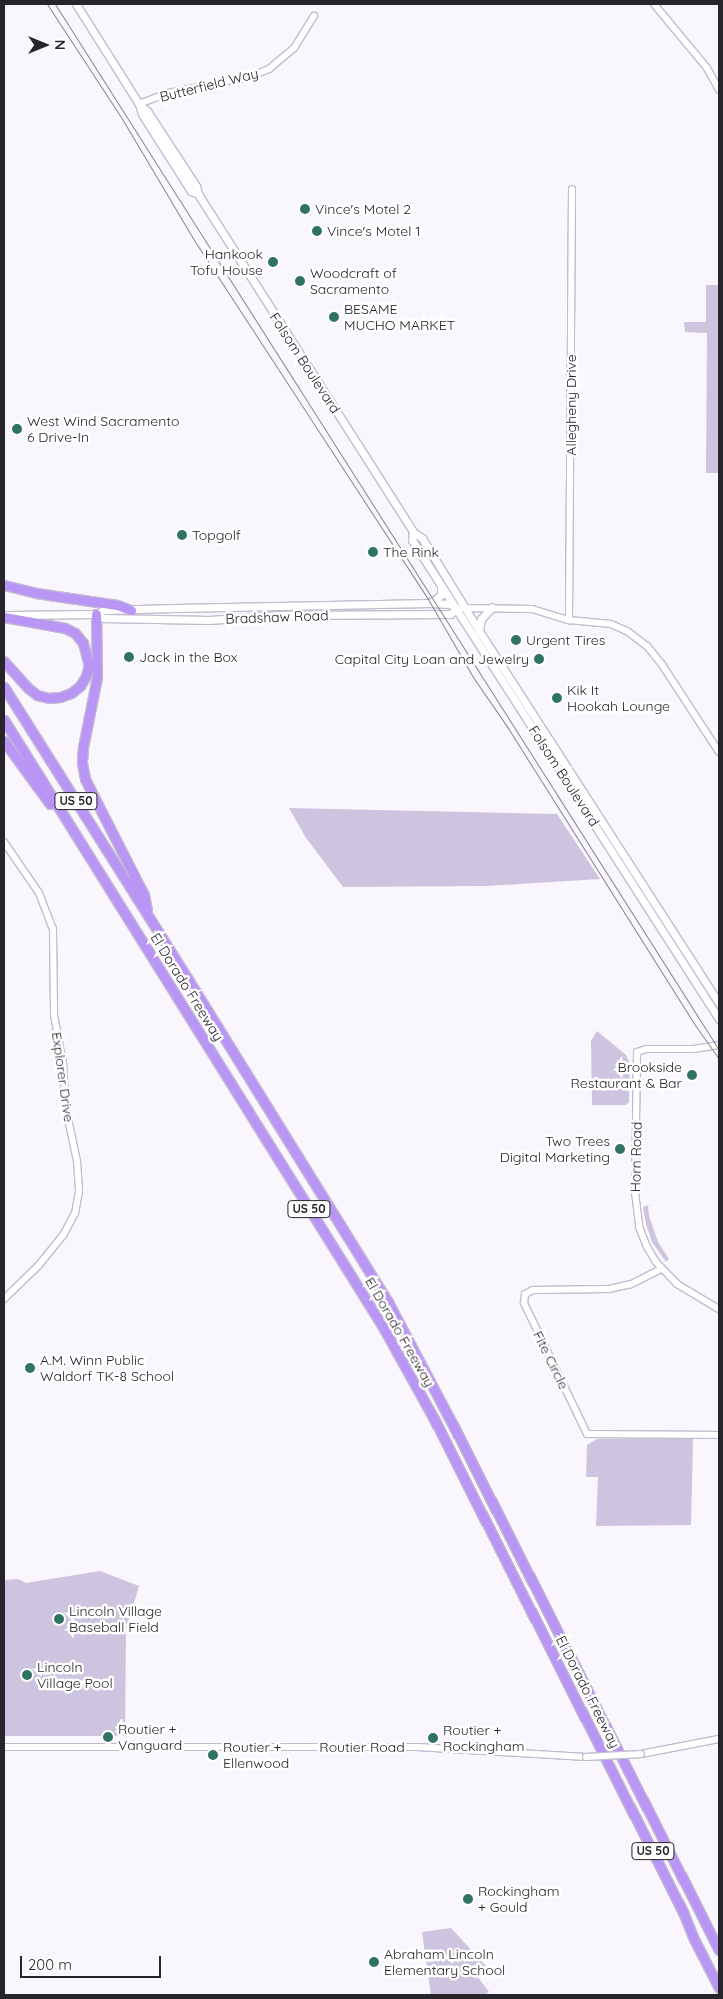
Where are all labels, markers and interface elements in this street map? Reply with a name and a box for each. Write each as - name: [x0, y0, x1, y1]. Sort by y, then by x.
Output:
- north arrow: [20, 20, 70, 70]
- text: N: [51, 40, 69, 50]
- street label: Butterfield Way: [158, 65, 260, 105]
- place label: Vince's Motel 2: [315, 201, 411, 217]
- marker: Vince's Motel 2: [299, 203, 311, 215]
- place label: Vince's Motel 1: [327, 223, 420, 239]
- marker: Vince's Motel 1: [311, 225, 323, 237]
- place label: Hankook Tofu House: [190, 246, 263, 278]
- marker: Hankook Tofu House: [267, 256, 279, 268]
- place label: Woodcraft of Sacramento: [310, 265, 397, 298]
- marker: Woodcraft of Sacramento: [294, 275, 306, 287]
- place label: BESAME MUCHO MARKET: [344, 301, 455, 334]
- street label: Folsom Boulevard: [266, 309, 344, 417]
- marker: BESAME MUCHO MARKET: [328, 311, 340, 323]
- street label: Allegheny Drive: [563, 354, 579, 456]
- place label: West Wind Sacramento 6 Drive-In: [27, 413, 179, 446]
- marker: West Wind Sacramento 6 Drive-In: [11, 423, 23, 435]
- place label: Topgolf: [192, 527, 241, 543]
- marker: Topgolf: [176, 529, 188, 541]
- place label: The Rink: [383, 544, 439, 560]
- marker: The Rink: [367, 546, 379, 558]
- street label: Bradshaw Road: [225, 607, 329, 627]
- place label: Urgent Tires: [526, 632, 605, 648]
- marker: Urgent Tires: [510, 634, 522, 646]
- place label: Jack in the Box: [139, 649, 238, 665]
- marker: Jack in the Box: [123, 651, 135, 663]
- place label: Capital City Loan and Jewelry: [335, 651, 529, 667]
- marker: Capital City Loan and Jewelry: [533, 653, 545, 665]
- place label: Kik It Hookah Lounge: [567, 682, 670, 714]
- marker: Kik It Hookah Lounge: [551, 692, 563, 704]
- street label: Folsom Boulevard: [525, 722, 603, 830]
- road number: US 50: [54, 791, 98, 810]
- street label: El Dorado Freeway: [147, 930, 227, 1044]
- street label: Explorer Drive: [48, 1031, 78, 1123]
- place label: Brookside Restaurant & Bar: [570, 1059, 682, 1092]
- marker: Brookside Restaurant & Bar: [686, 1069, 698, 1081]
- street label: Horn Road: [627, 1122, 645, 1192]
- place label: Two Trees Digital Marketing: [500, 1133, 610, 1166]
- marker: Two Trees Digital Marketing: [614, 1143, 626, 1155]
- road number: US 50: [286, 1200, 332, 1218]
- street label: El Dorado Freeway: [362, 1274, 438, 1390]
- street label: Fite Circle: [530, 1328, 572, 1392]
- place label: A.M. Winn Public Waldorf TK-8 School: [40, 1352, 174, 1384]
- marker: A.M. Winn Public Waldorf TK-8 School: [24, 1362, 36, 1374]
- place label: Lincoln Village Baseball Field: [69, 1603, 162, 1635]
- marker: Lincoln Village Baseball Field: [53, 1613, 65, 1625]
- street label: El Dorado Freeway: [552, 1633, 624, 1751]
- place label: Lincoln Village Pool: [37, 1659, 113, 1691]
- marker: Lincoln Village Pool: [21, 1669, 33, 1681]
- place label: Routier + Vanguard: [118, 1721, 182, 1754]
- place label: Routier + Rockingham: [443, 1722, 525, 1754]
- marker: Routier + Vanguard: [102, 1731, 114, 1743]
- marker: Routier + Rockingham: [427, 1732, 439, 1744]
- place label: Routier + Ellenwood: [223, 1739, 289, 1771]
- street label: Routier Road: [319, 1739, 405, 1755]
- marker: Routier + Ellenwood: [207, 1749, 219, 1761]
- road number: US 50: [630, 1842, 676, 1860]
- place label: Rockingham + Gould: [478, 1883, 560, 1915]
- marker: Rockingham + Gould: [462, 1893, 474, 1905]
- scale bar: [22, 1946, 164, 1978]
- place label: Abraham Lincoln Elementary School: [384, 1946, 505, 1978]
- text: 200 m: [28, 1955, 72, 1974]
- marker: Abraham Lincoln Elementary School: [368, 1956, 380, 1968]

